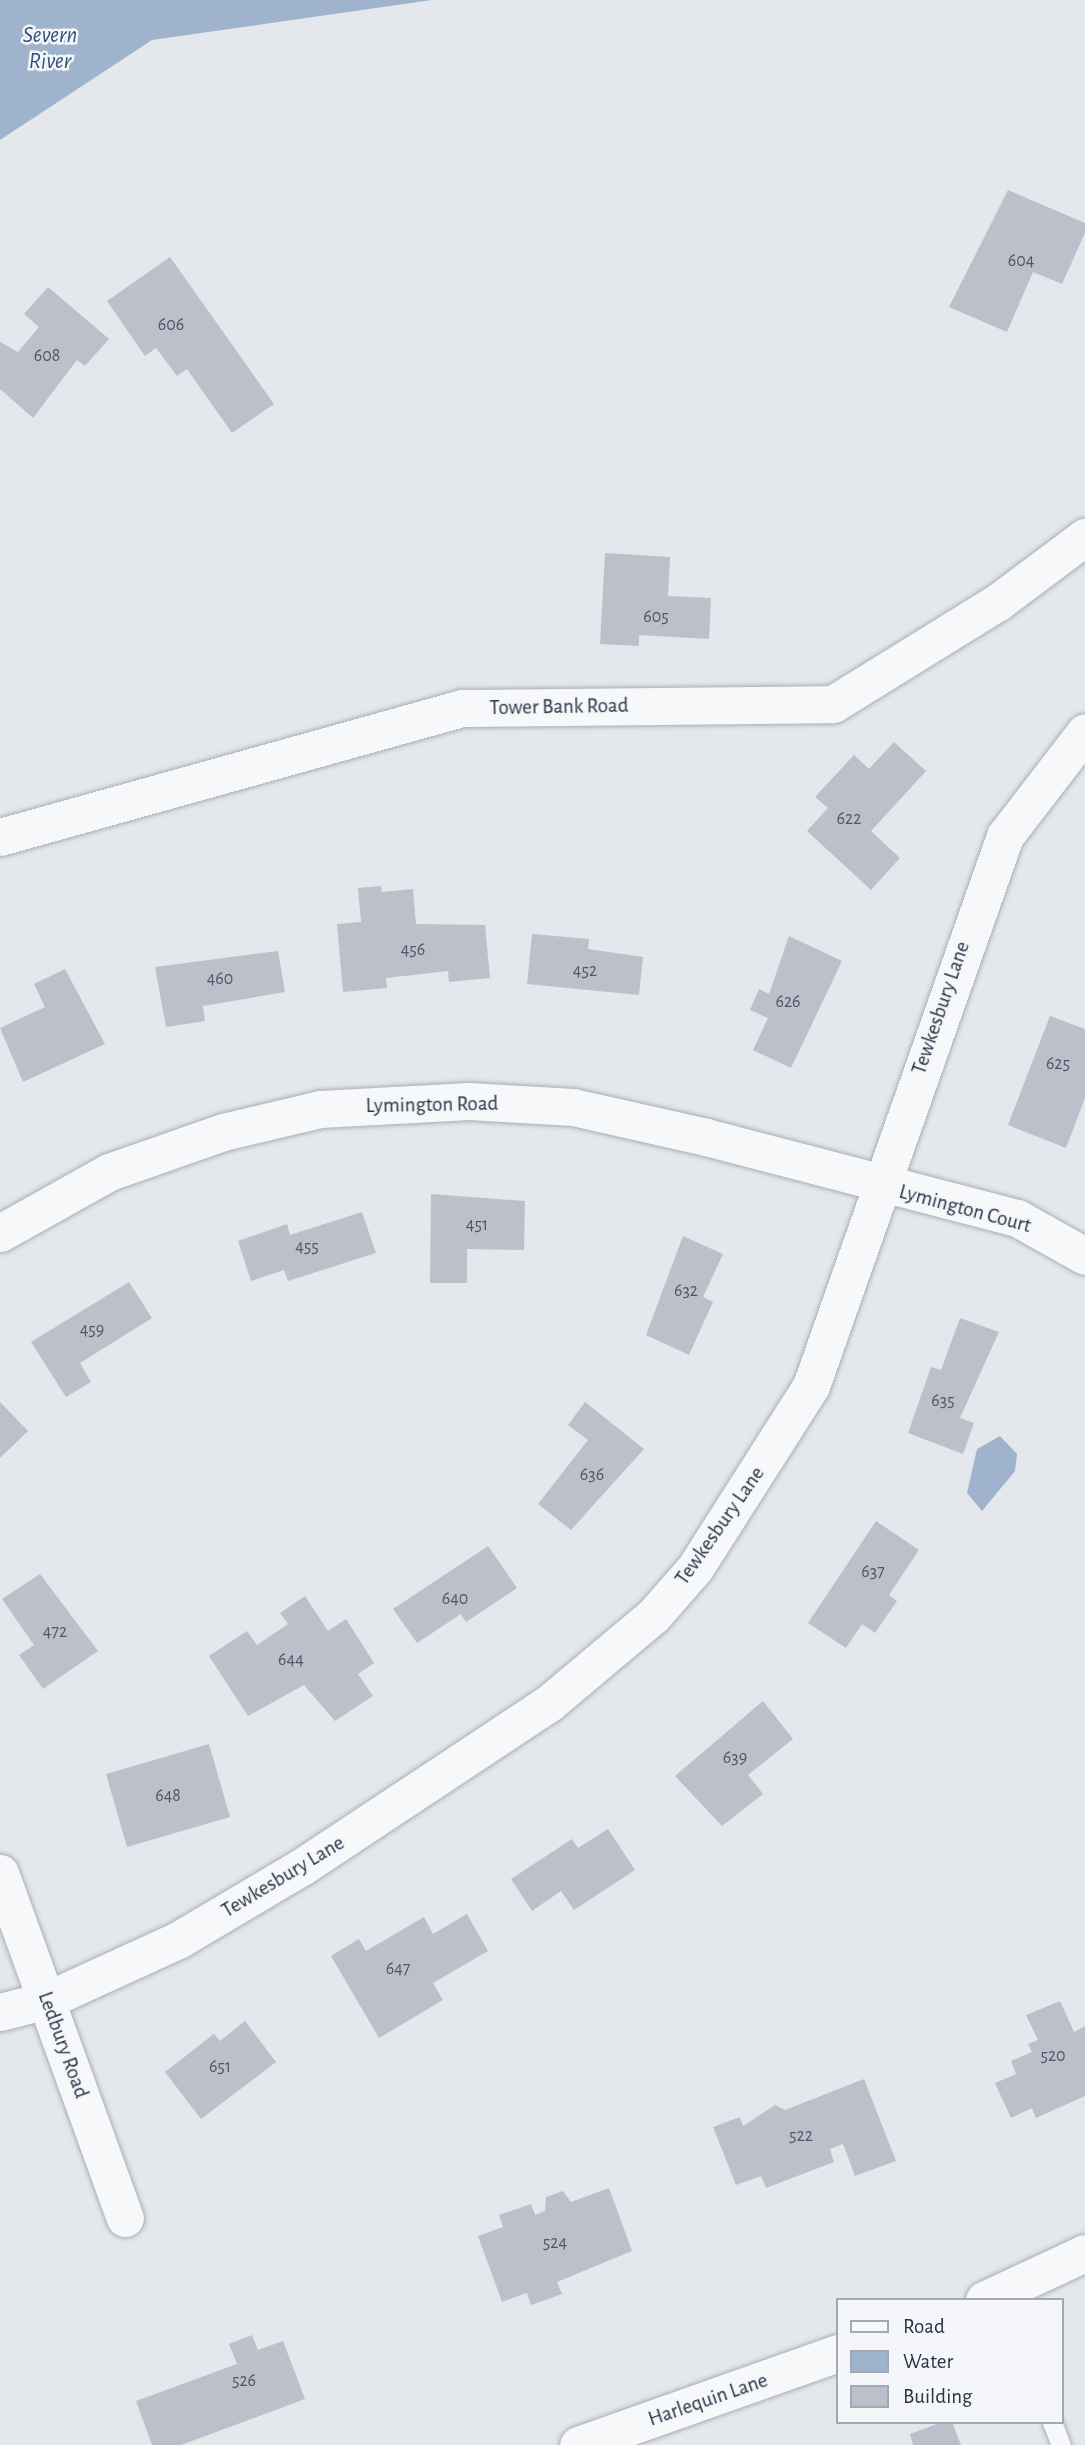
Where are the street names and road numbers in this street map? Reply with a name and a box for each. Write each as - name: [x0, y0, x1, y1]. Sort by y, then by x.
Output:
- street label: Tower Bank Road: [489, 693, 629, 721]
- street label: Tewkesbury Lane: [906, 938, 976, 1078]
- street label: Lymington Road: [365, 1091, 499, 1119]
- street label: Lymington Court: [896, 1179, 1034, 1239]
- street label: Tewkesbury Lane: [670, 1462, 770, 1590]
- street label: Tewkesbury Lane: [217, 1830, 349, 1924]
- street label: Ledbury Road: [32, 1988, 94, 2102]
- street label: Harlequin Lane: [645, 2368, 771, 2432]

